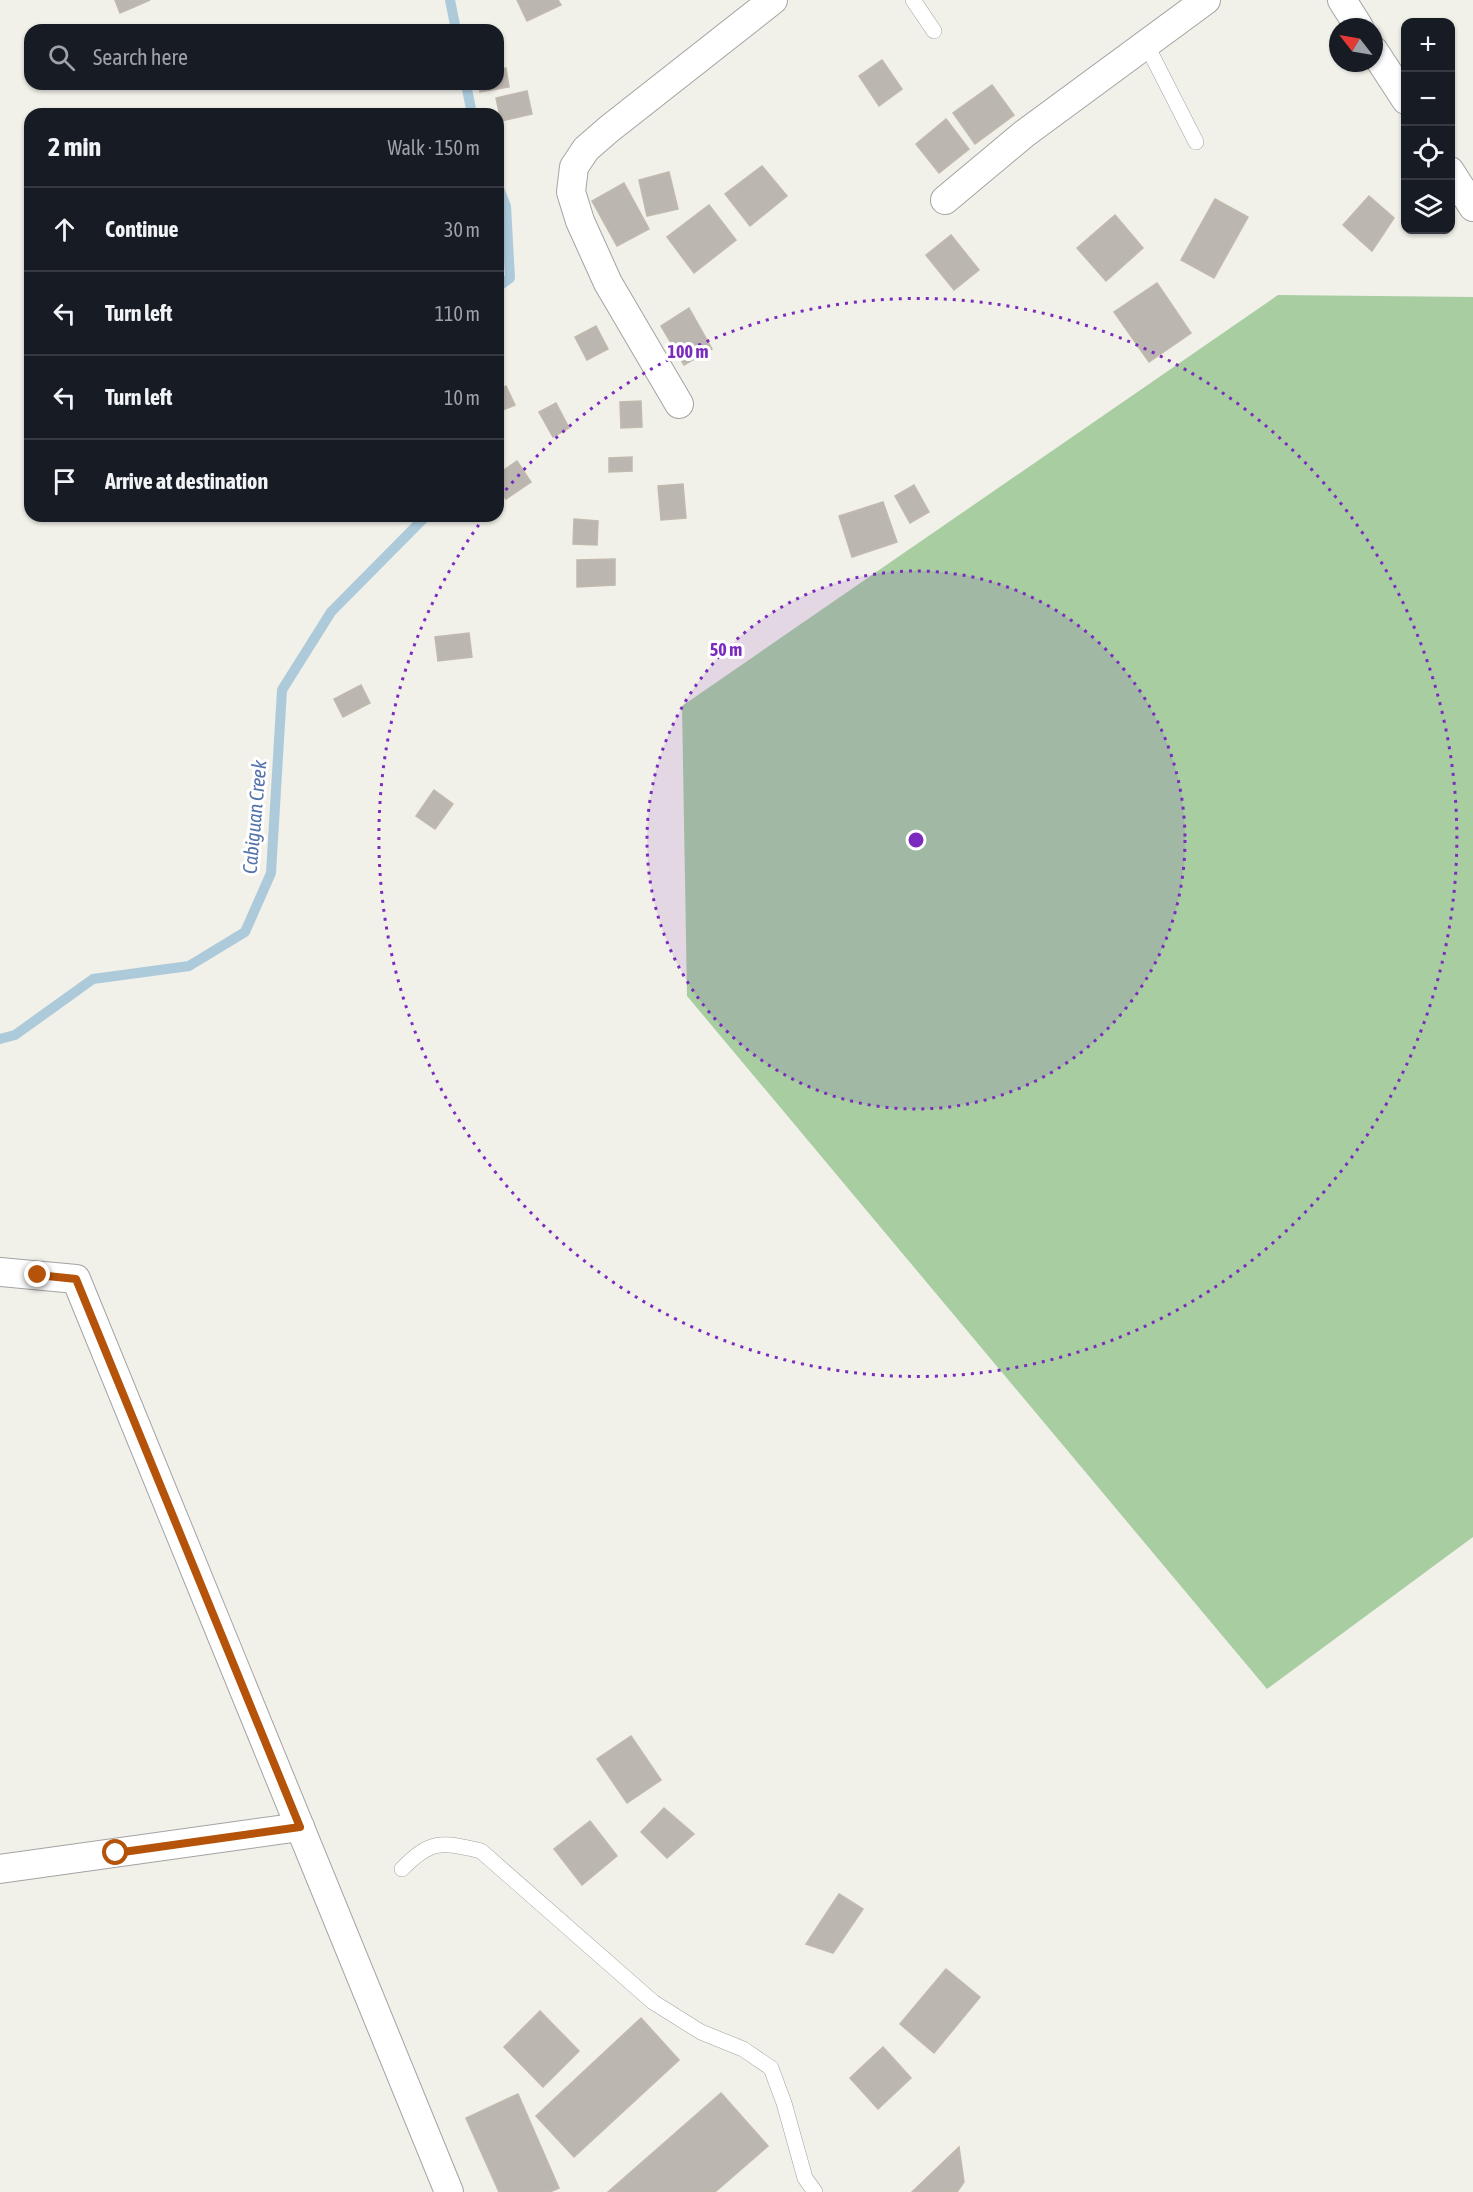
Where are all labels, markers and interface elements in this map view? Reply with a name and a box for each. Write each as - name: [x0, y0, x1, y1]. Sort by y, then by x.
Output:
- north arrow: [1329, 18, 1383, 72]
- map controls: [1401, 18, 1455, 234]
- button: +: [1401, 18, 1455, 72]
- search box: [24, 24, 504, 90]
- icon: search: [45, 41, 78, 74]
- text: Search here: [93, 44, 188, 70]
- button: −: [1401, 72, 1455, 126]
- button: locate: [1401, 126, 1455, 180]
- text: 2 min: [48, 132, 101, 162]
- text: Walk · 150 m: [388, 136, 480, 159]
- button: layers: [1401, 180, 1455, 234]
- icon: ahead: [48, 213, 81, 246]
- text: Continue: [105, 216, 179, 242]
- text: 30 m: [444, 218, 480, 241]
- icon: left: [48, 297, 81, 330]
- text: Turn left: [105, 300, 172, 326]
- text: 110 m: [435, 302, 480, 325]
- text: 100 m: [668, 341, 708, 362]
- icon: left: [48, 381, 81, 414]
- text: Turn left: [105, 384, 172, 410]
- text: 10 m: [444, 386, 480, 409]
- icon: arrive: [48, 465, 81, 498]
- text: Arrive at destination: [105, 468, 268, 494]
- text: 50 m: [710, 639, 742, 660]
- water label: Cabiguan Creek: [238, 759, 270, 875]
- centre of rings: [906, 830, 926, 850]
- route end: [24, 1261, 50, 1287]
- route start: [102, 1839, 128, 1865]

